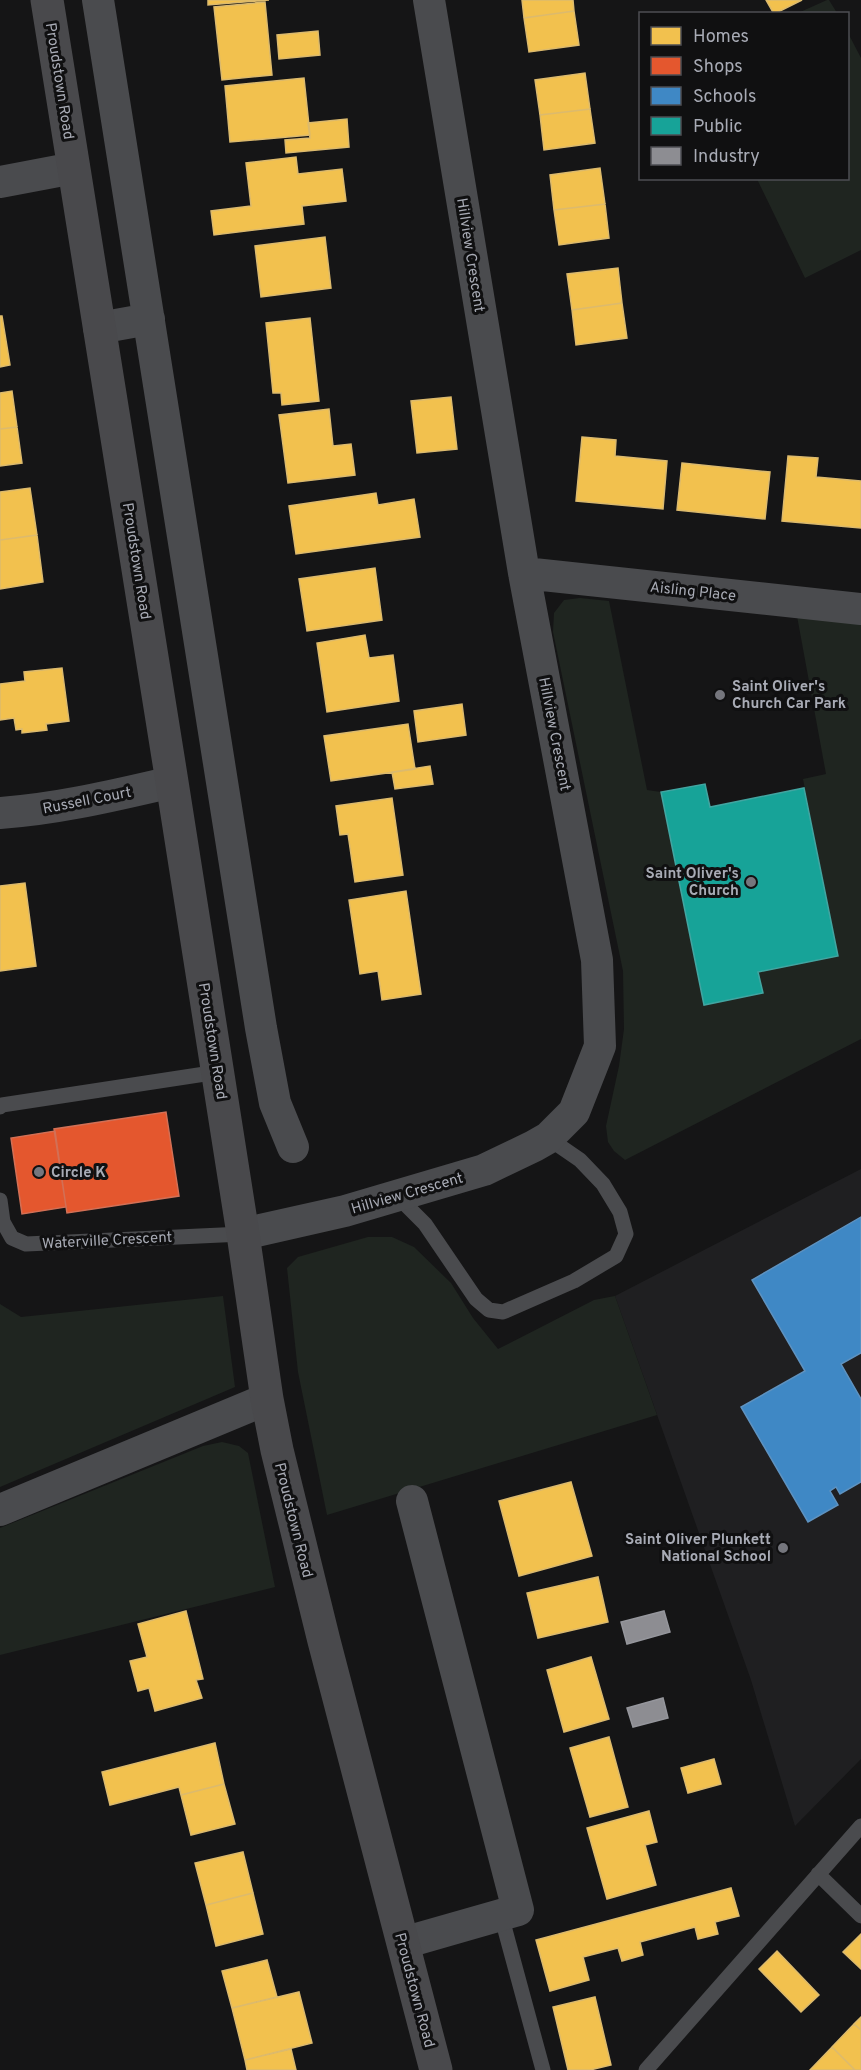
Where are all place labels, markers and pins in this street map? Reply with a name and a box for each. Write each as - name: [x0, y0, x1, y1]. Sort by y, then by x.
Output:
- place label: Saint Oliver's Church Car Park: [732, 678, 846, 714]
- marker: Saint Oliver's Church Car Park: [713, 688, 727, 702]
- place label: Saint Oliver's Church: [646, 865, 739, 901]
- marker: Saint Oliver's Church: [744, 875, 758, 889]
- place label: Circle K: [51, 1164, 106, 1183]
- marker: Circle K: [32, 1165, 46, 1179]
- place label: Saint Oliver Plunkett National School: [625, 1531, 771, 1567]
- marker: Saint Oliver Plunkett National School: [776, 1541, 790, 1555]

